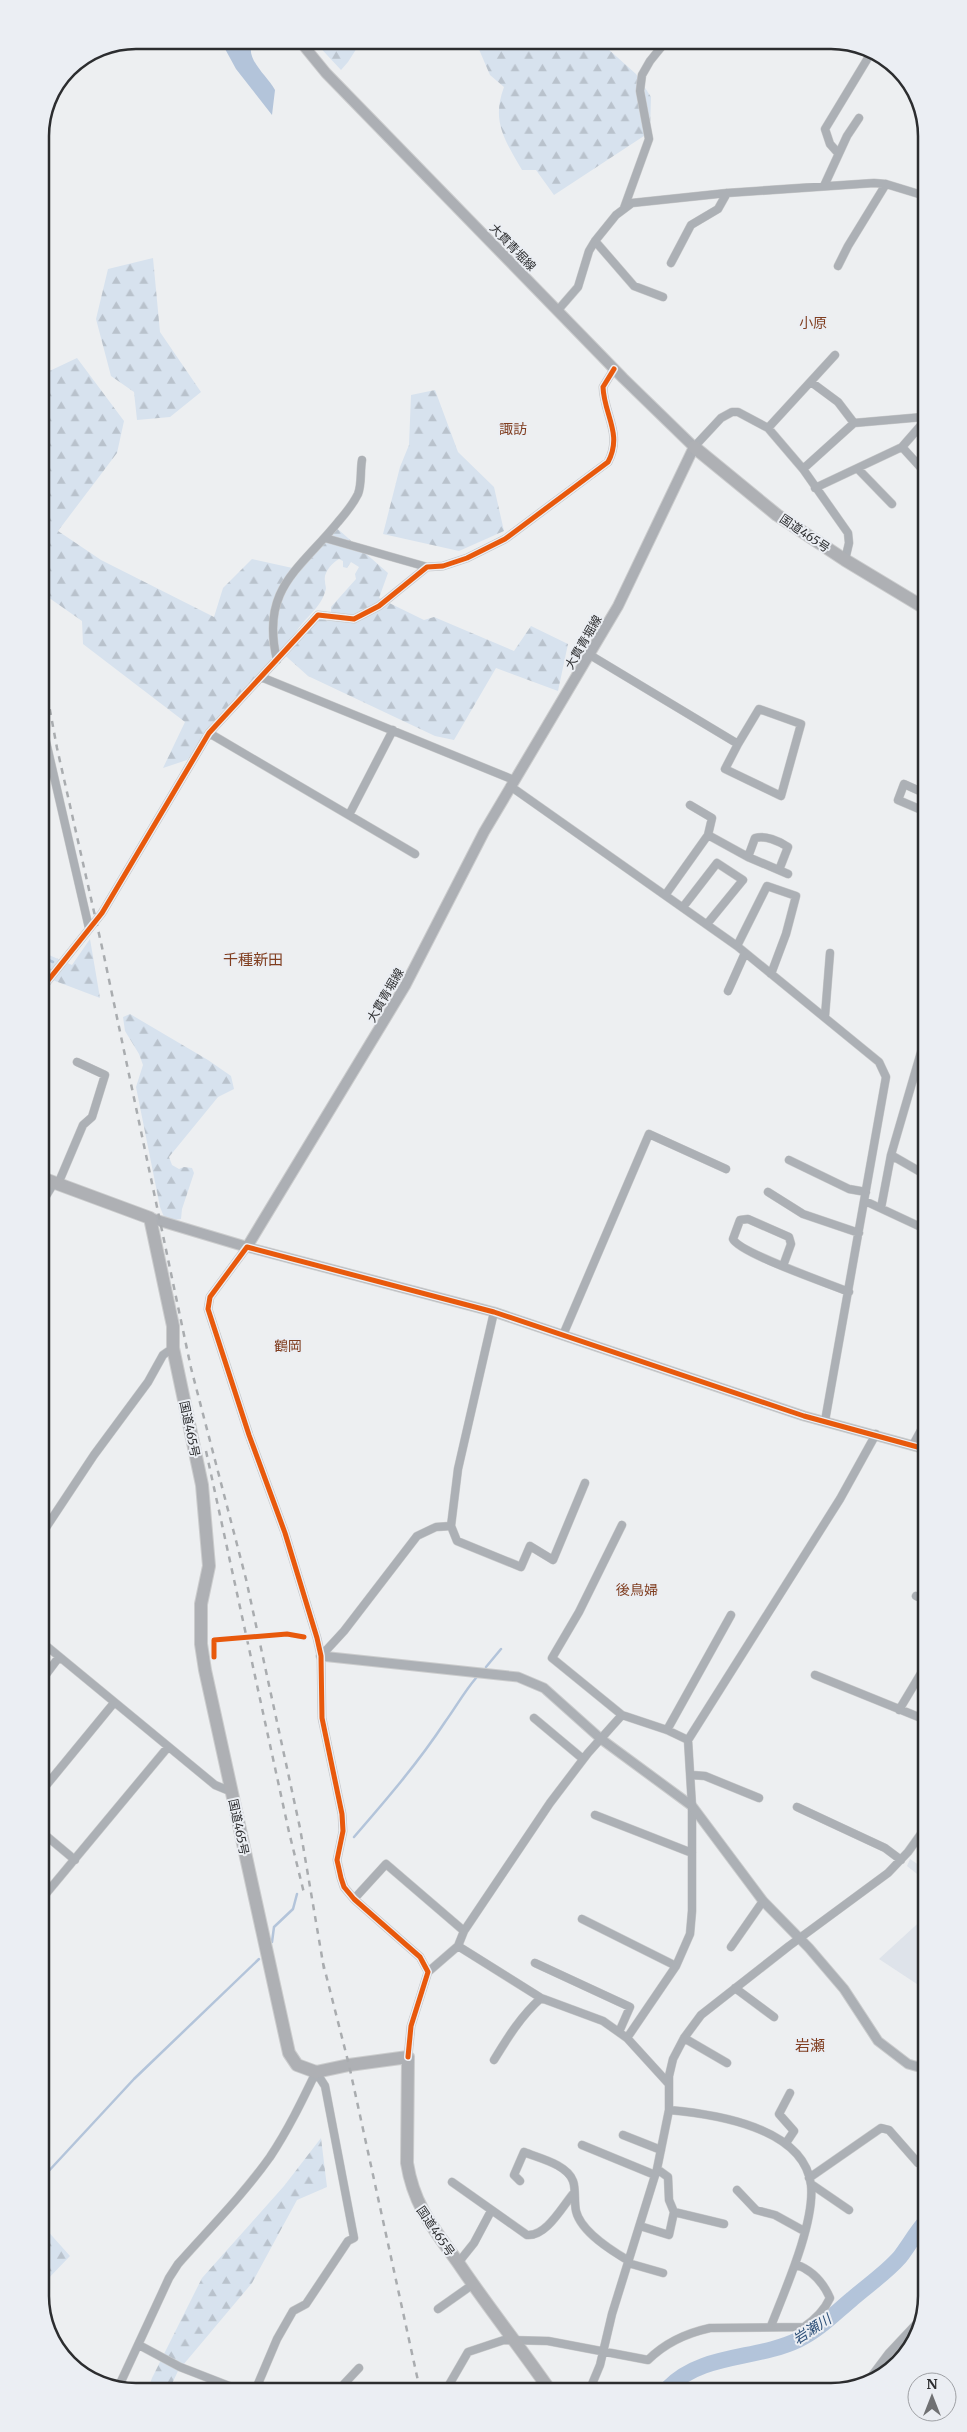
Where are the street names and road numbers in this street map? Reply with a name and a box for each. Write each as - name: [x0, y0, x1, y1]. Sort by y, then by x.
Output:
- street label: 大貫青堀線: [487, 220, 539, 274]
- street label: 国道465号: [777, 511, 833, 555]
- street label: 大貫青堀線: [562, 612, 604, 672]
- street label: 大貫青堀線: [364, 965, 406, 1025]
- street label: 国道465号: [177, 1400, 203, 1458]
- street label: 国道465号: [226, 1798, 252, 1856]
- street label: 国道465号: [414, 2203, 458, 2259]

